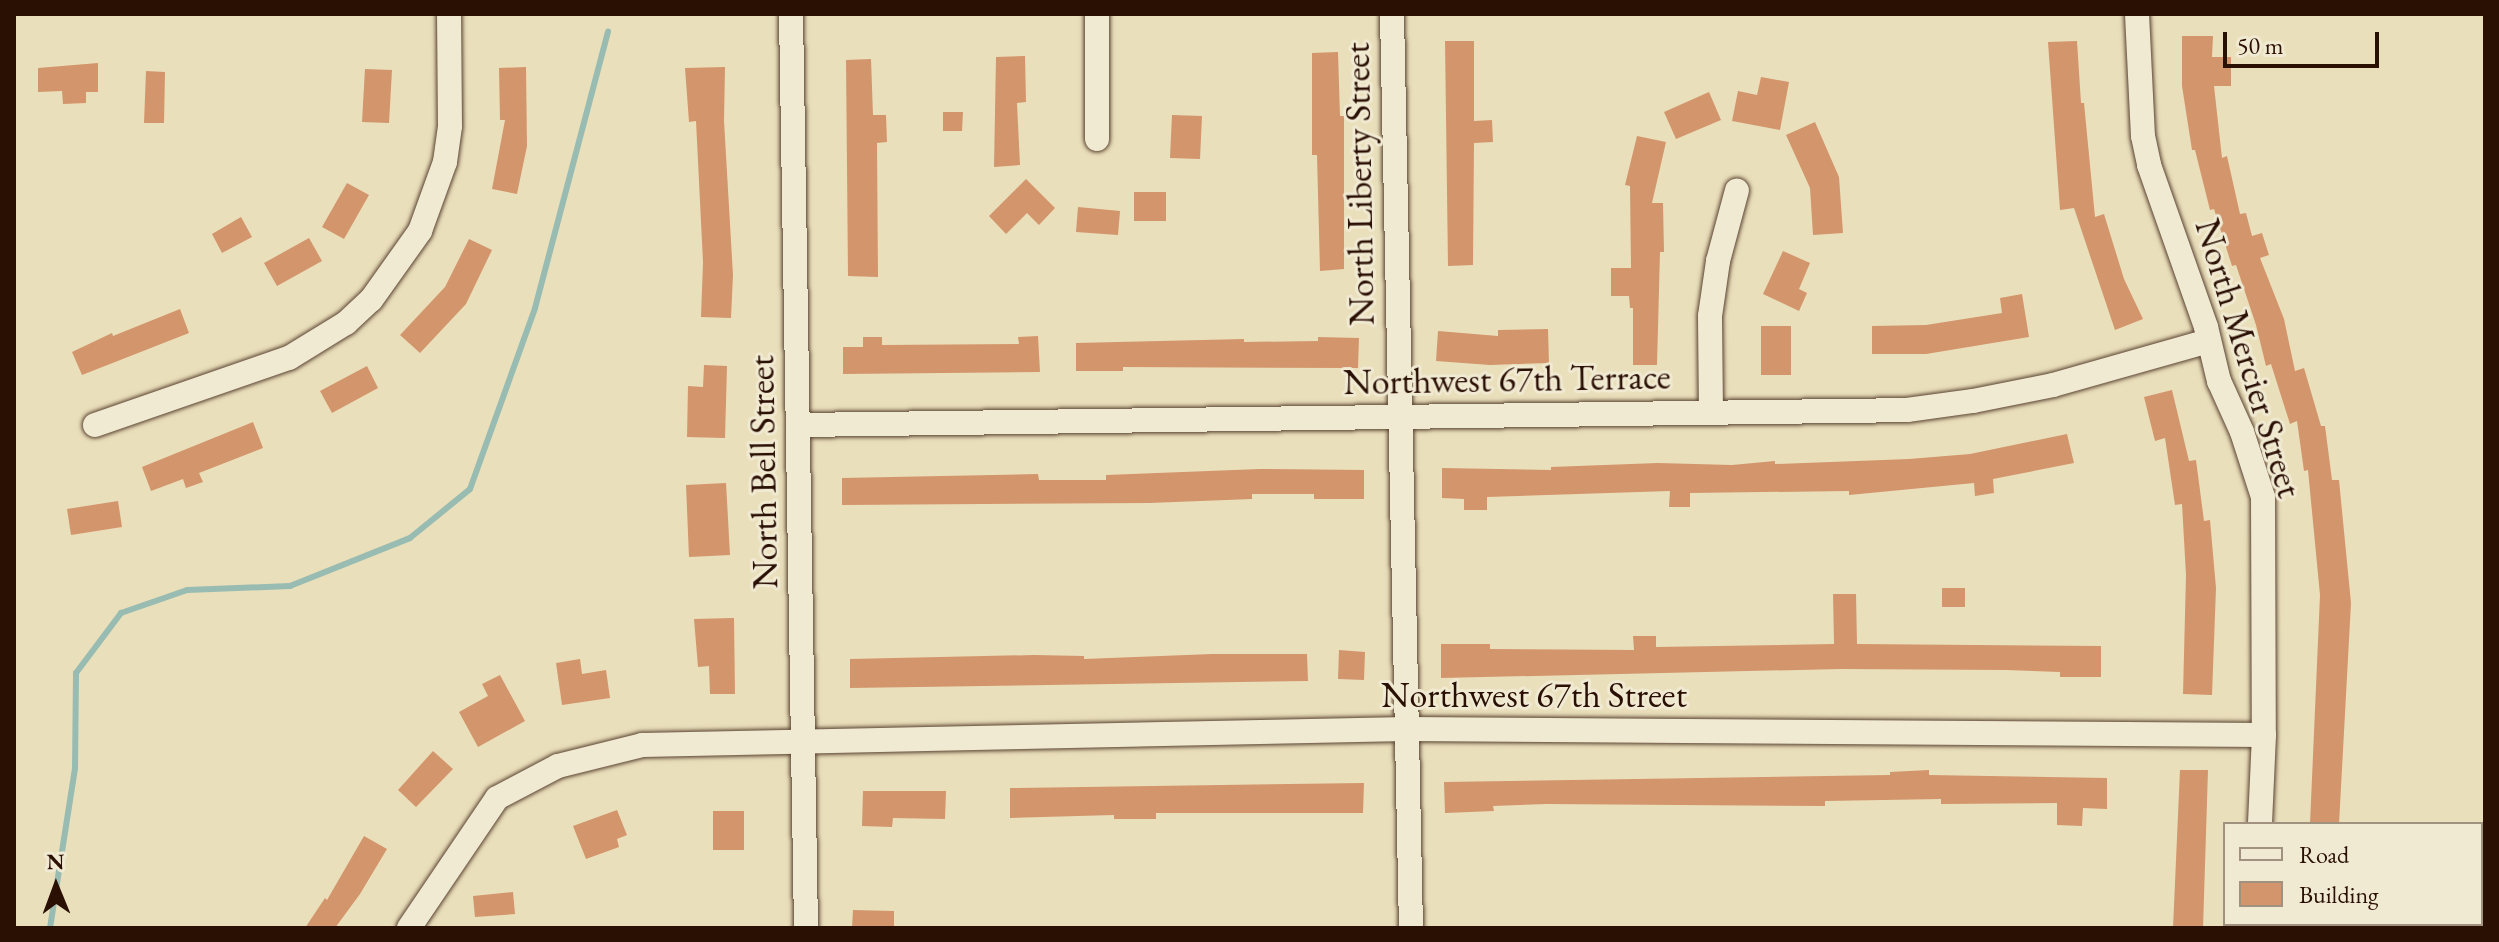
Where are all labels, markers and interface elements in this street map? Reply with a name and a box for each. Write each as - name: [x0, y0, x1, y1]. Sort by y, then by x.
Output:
- scale bar: [2227, 16, 2383, 66]
- text: 50 m: [2237, 30, 2284, 61]
- street label: North Liberty Street: [1335, 42, 1383, 326]
- street label: North Mercier Street: [2186, 213, 2312, 503]
- street label: North Bell Street: [739, 355, 787, 589]
- street label: Northwest 67th Terrace: [1343, 355, 1671, 403]
- street label: Northwest 67th Street: [1381, 673, 1687, 717]
- legend: [2223, 822, 2483, 926]
- text: Road: [2299, 839, 2349, 870]
- north arrow: [16, 846, 96, 926]
- text: N: [46, 847, 65, 876]
- text: Building: [2299, 879, 2379, 910]

